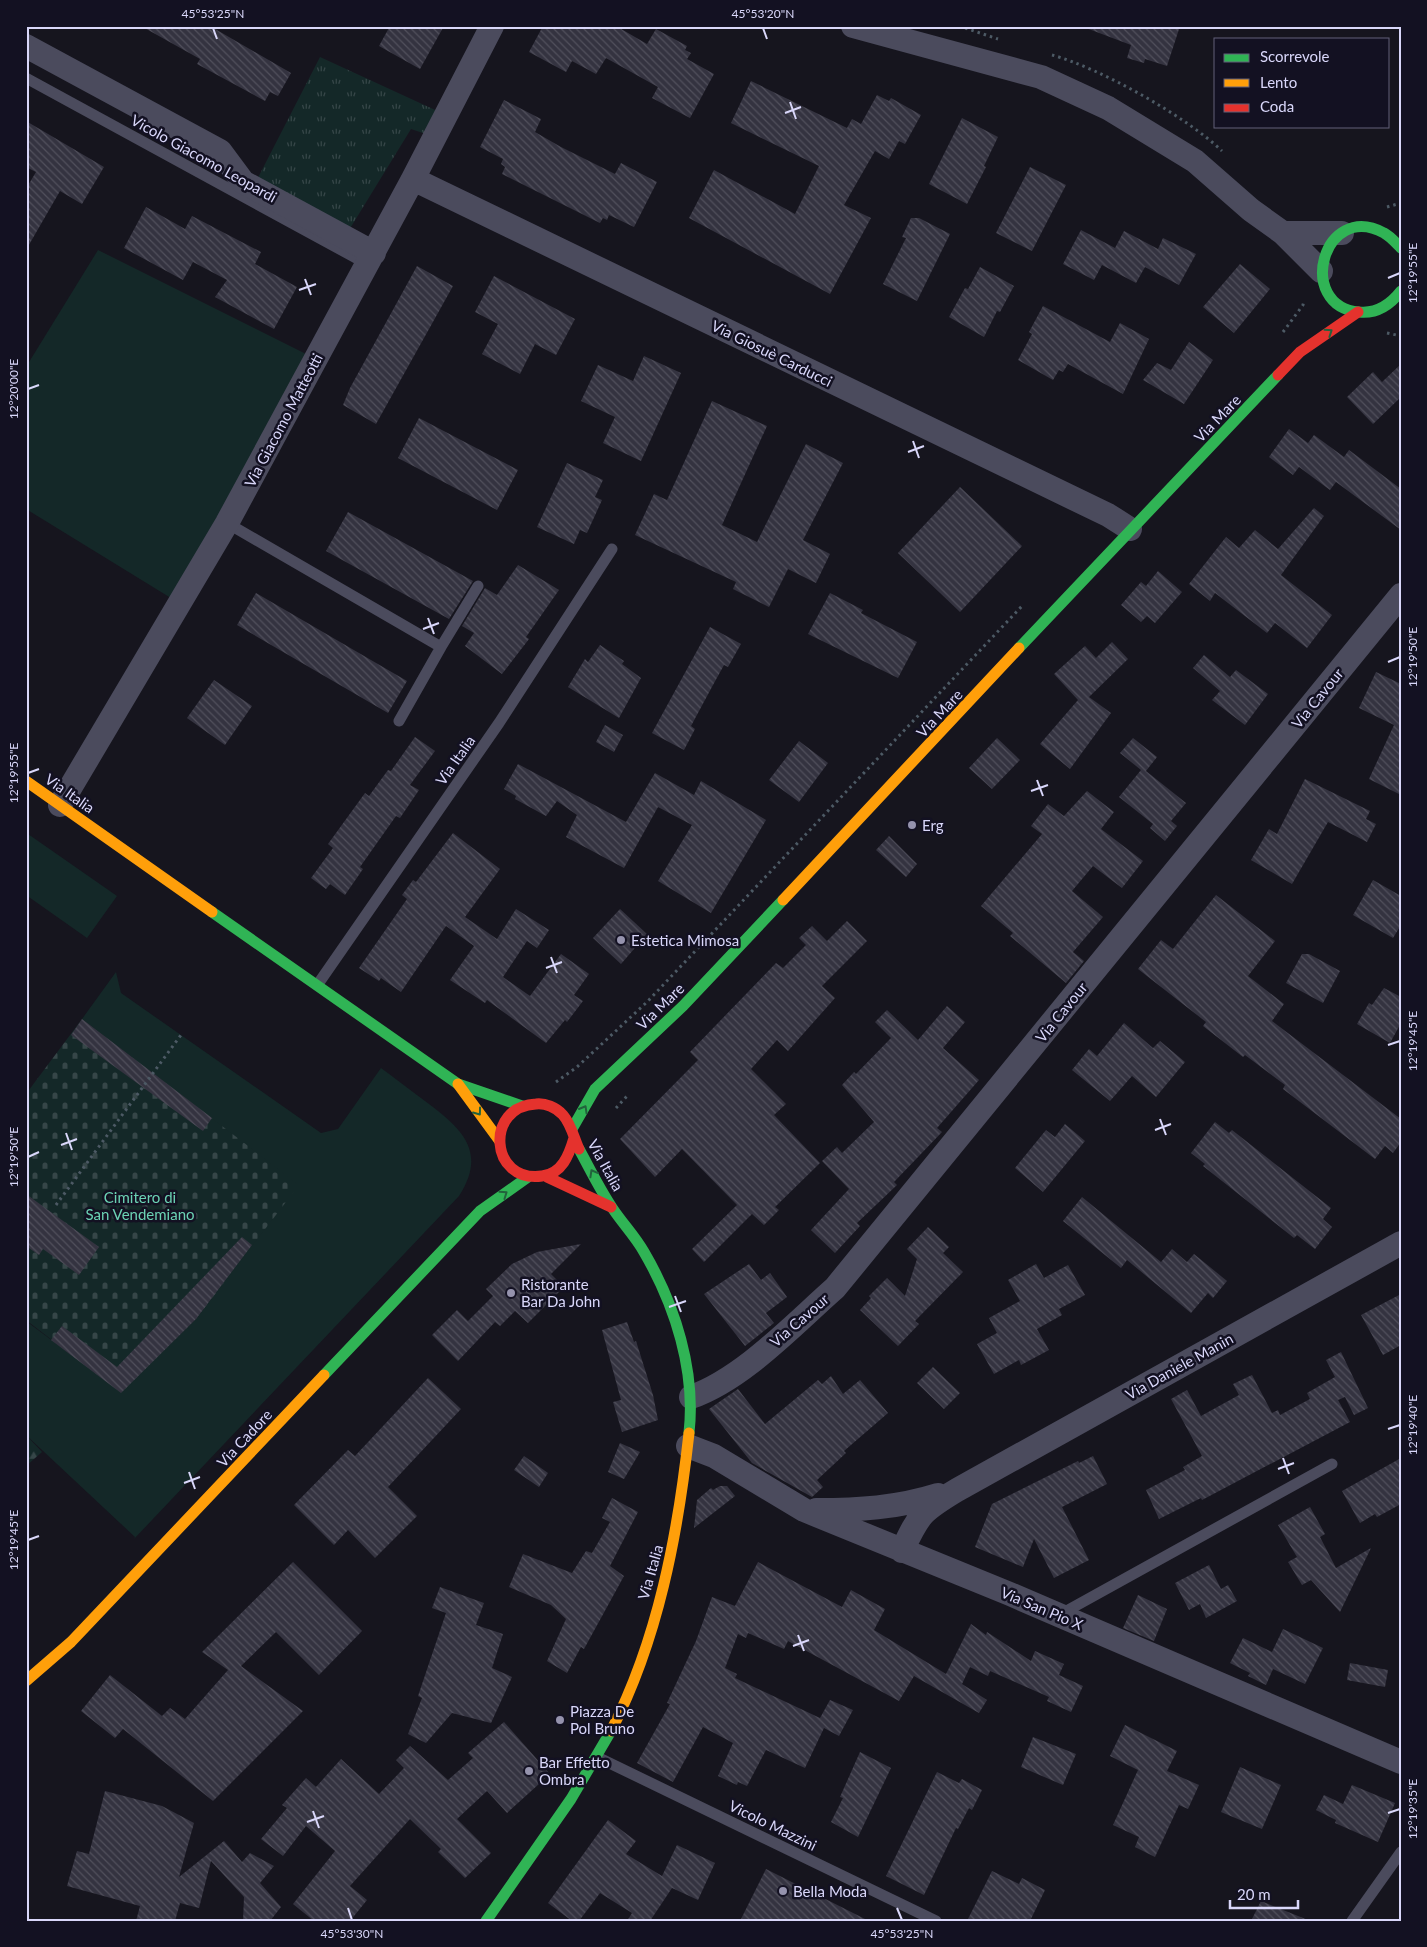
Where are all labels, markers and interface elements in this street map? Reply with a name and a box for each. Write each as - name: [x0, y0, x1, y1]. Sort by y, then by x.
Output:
- text: 45°53'25"N: [182, 6, 244, 21]
- text: 45°53'20"N: [732, 6, 794, 21]
- legend: [1214, 38, 1390, 128]
- text: Scorrevole: [1260, 47, 1330, 65]
- text: Lento: [1260, 73, 1297, 91]
- text: Coda: [1260, 97, 1294, 115]
- street label: Vicolo Giacomo Leopardi: [128, 110, 280, 206]
- text: 12°19'55"E: [1405, 243, 1420, 303]
- street label: Via Giosuè Carducci: [709, 316, 835, 390]
- one-way arrow: [1323, 329, 1333, 338]
- street label: Via Giacomo Matteotti: [240, 350, 326, 490]
- text: 12°20'00"E: [6, 359, 21, 419]
- street label: Via Mare: [1190, 390, 1244, 446]
- text: 12°19'50"E: [1405, 627, 1420, 687]
- street label: Via Cavour: [1287, 664, 1347, 732]
- street label: Via Mare: [912, 685, 966, 741]
- street label: Via Italia: [431, 732, 479, 788]
- text: 12°19'55"E: [6, 743, 21, 803]
- street label: Via Italia: [42, 769, 98, 817]
- place label: Erg: [922, 816, 944, 834]
- marker: Erg: [906, 819, 918, 831]
- place label: Estetica Mimosa: [631, 931, 739, 949]
- marker: Estetica Mimosa: [615, 934, 627, 946]
- street label: Via Cavour: [1031, 978, 1091, 1046]
- street label: Via Mare: [632, 979, 688, 1033]
- text: 12°19'45"E: [1405, 1011, 1420, 1071]
- one-way arrow: [577, 1105, 587, 1114]
- one-way arrow: [473, 1106, 481, 1115]
- text: 12°19'50"E: [6, 1127, 21, 1187]
- street label: Via Italia: [584, 1136, 628, 1194]
- one-way arrow: [589, 1169, 599, 1178]
- park label: Cimitero di San Vendemiano: [85, 1188, 195, 1223]
- one-way arrow: [498, 1191, 508, 1200]
- place label: Ristorante Bar Da John: [521, 1275, 600, 1310]
- marker: Ristorante Bar Da John: [505, 1287, 517, 1299]
- street label: Via Cavour: [766, 1289, 833, 1350]
- street label: Via Daniele Manin: [1122, 1329, 1236, 1403]
- text: 12°19'40"E: [1405, 1395, 1420, 1455]
- street label: Via Cadore: [213, 1405, 275, 1471]
- text: 12°19'45"E: [6, 1510, 21, 1570]
- street label: Via Italia: [634, 1542, 666, 1602]
- street label: Via San Pio X: [998, 1583, 1086, 1633]
- place label: Piazza De Pol Bruno: [570, 1702, 635, 1737]
- marker: Piazza De Pol Bruno: [554, 1714, 566, 1726]
- place label: Bar Effetto Ombra: [539, 1753, 610, 1788]
- marker: Bar Effetto Ombra: [523, 1765, 535, 1777]
- text: 12°19'35"E: [1405, 1779, 1420, 1839]
- street label: Vicolo Mazzini: [726, 1796, 820, 1854]
- scale bar: [1230, 1877, 1297, 1909]
- place label: Bella Moda: [793, 1882, 867, 1900]
- marker: Bella Moda: [777, 1885, 789, 1897]
- text: 20 m: [1237, 1885, 1271, 1903]
- text: 45°53'30"N: [321, 1926, 383, 1941]
- text: 45°53'25"N: [871, 1926, 933, 1941]

